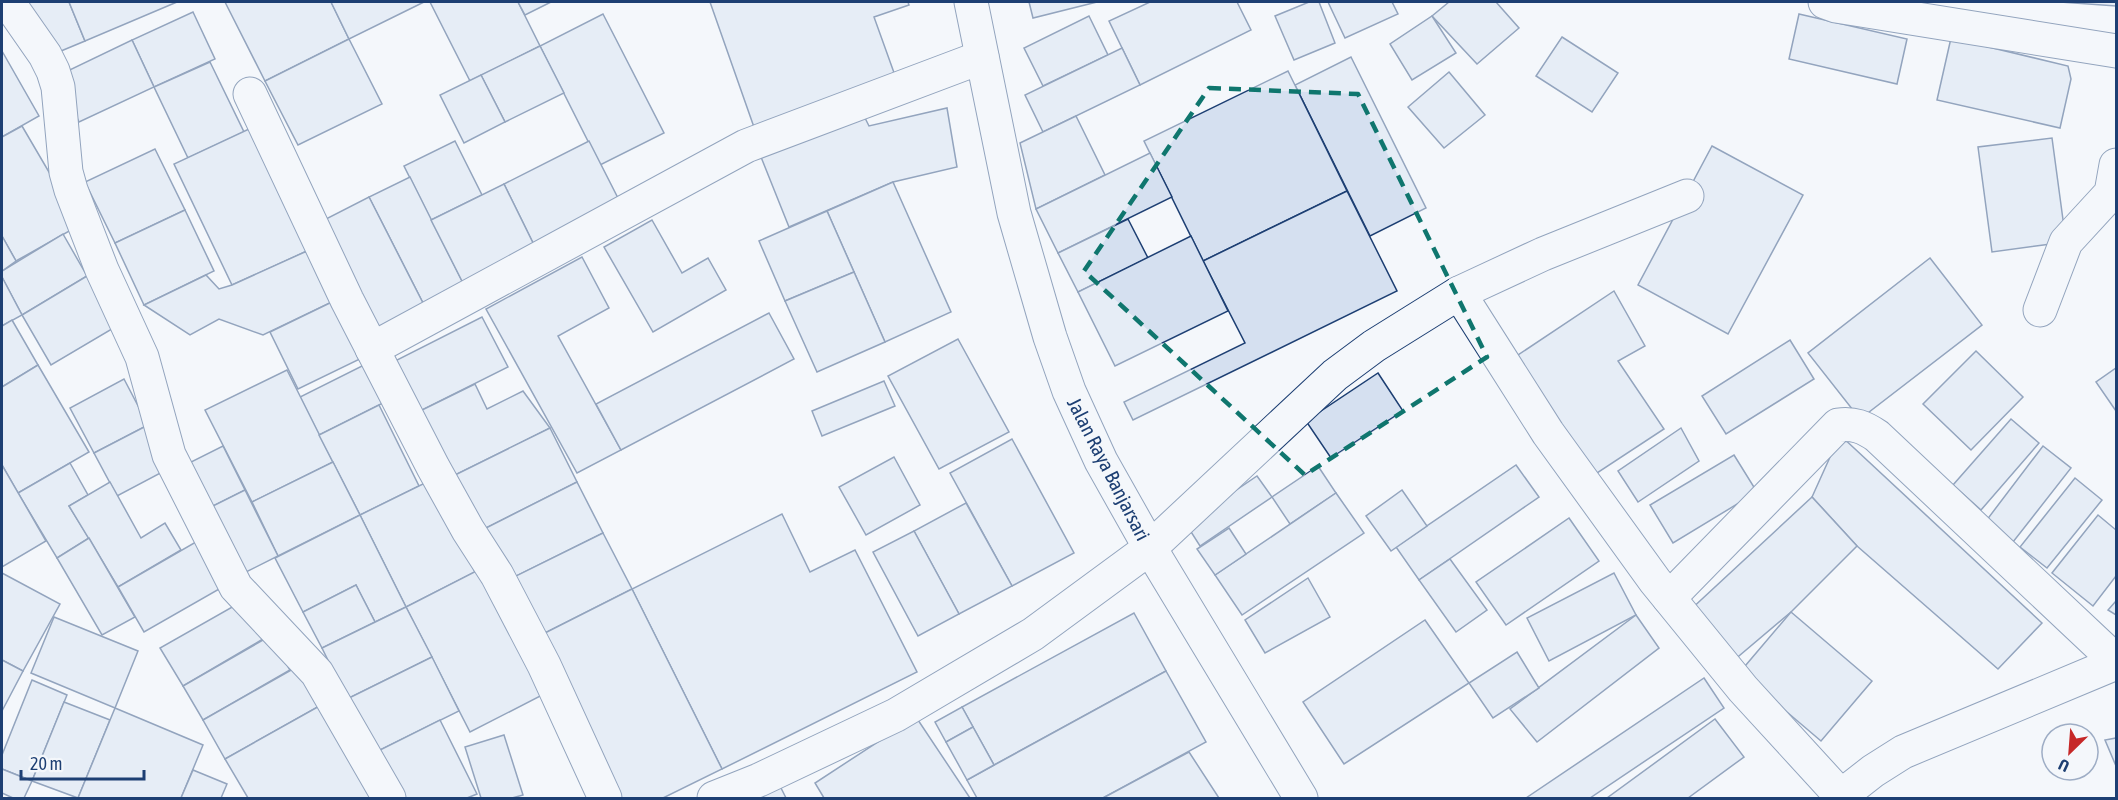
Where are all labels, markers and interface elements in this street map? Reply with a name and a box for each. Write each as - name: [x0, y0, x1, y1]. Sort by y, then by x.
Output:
- street label: Jalan Raya Banjarsari: [1063, 394, 1155, 544]
- north arrow: [2040, 722, 2100, 782]
- scale bar: [21, 743, 144, 781]
- text: 20 m: [30, 753, 62, 774]
- text: U: [2056, 755, 2072, 776]

